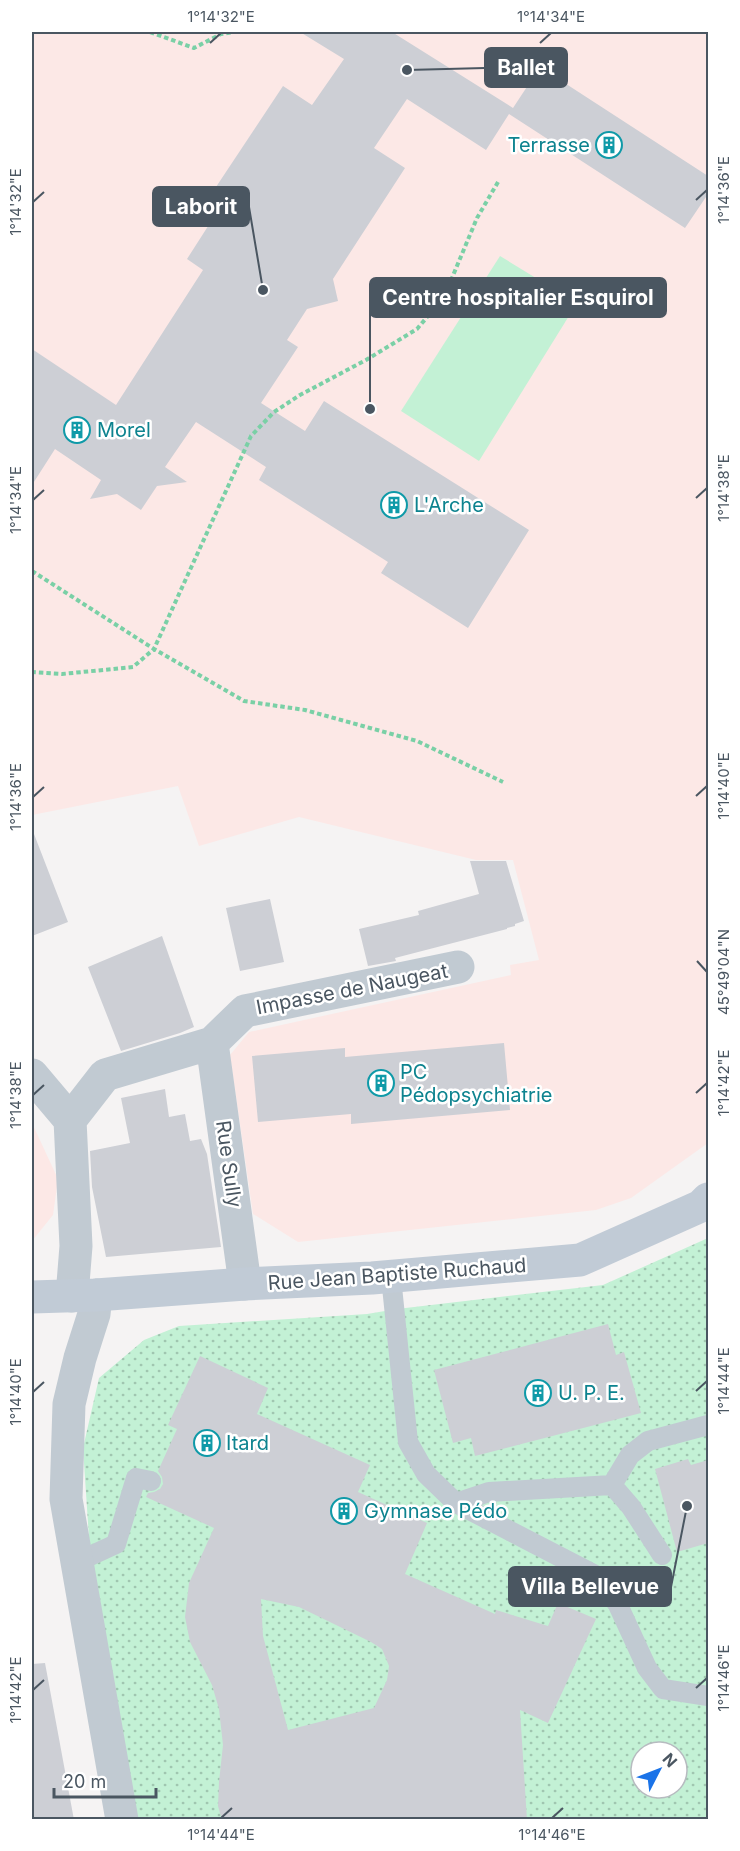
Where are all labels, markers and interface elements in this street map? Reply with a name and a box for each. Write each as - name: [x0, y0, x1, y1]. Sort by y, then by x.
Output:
- text: 1°14'32"E: [187, 7, 255, 26]
- text: 1°14'34"E: [517, 7, 585, 26]
- callout: Ballet: [485, 48, 567, 87]
- text: Ballet: [497, 55, 555, 80]
- building icon: Terrasse: [594, 130, 624, 160]
- place label: Terrasse: [508, 133, 590, 157]
- text: 1°14'36"E: [714, 156, 733, 224]
- text: 1°14'32"E: [6, 168, 25, 236]
- callout: Laborit: [153, 187, 249, 226]
- text: Laborit: [165, 194, 237, 219]
- callout: Centre hospitalier Esquirol: [370, 278, 666, 317]
- text: Centre hospitalier Esquirol: [382, 285, 654, 310]
- building icon: Morel: [62, 415, 92, 445]
- place label: Morel: [97, 418, 151, 442]
- text: 1°14'38"E: [714, 454, 733, 522]
- text: 1°14'34"E: [6, 466, 25, 534]
- building icon: L'Arche: [379, 490, 409, 520]
- place label: L'Arche: [414, 493, 484, 517]
- text: 1°14'40"E: [714, 752, 733, 820]
- text: 1°14'36"E: [6, 763, 25, 831]
- text: 45°49'04"N: [714, 929, 733, 1015]
- street label: Impasse de Naugeat: [254, 959, 450, 1019]
- text: 1°14'42"E: [714, 1049, 733, 1117]
- place label: PC Pédopsychiatrie: [400, 1060, 552, 1107]
- text: 1°14'38"E: [6, 1061, 25, 1129]
- building icon: PC Pédopsychiatrie: [366, 1068, 396, 1098]
- street label: Rue Sully: [211, 1119, 247, 1209]
- street label: Rue Jean Baptiste Ruchaud: [267, 1253, 527, 1295]
- text: 1°14'44"E: [714, 1347, 733, 1415]
- text: 1°14'40"E: [6, 1358, 25, 1426]
- building icon: U. P. E.: [523, 1378, 553, 1408]
- place label: U. P. E.: [558, 1381, 625, 1405]
- building icon: Itard: [192, 1428, 222, 1458]
- place label: Itard: [226, 1431, 269, 1455]
- building icon: Gymnase Pédo: [329, 1496, 359, 1526]
- place label: Gymnase Pédo: [364, 1499, 507, 1523]
- callout: Villa Bellevue: [509, 1567, 671, 1606]
- text: Villa Bellevue: [521, 1574, 659, 1599]
- text: 1°14'46"E: [714, 1644, 733, 1712]
- text: 1°14'42"E: [6, 1656, 25, 1724]
- north arrow: [629, 1740, 689, 1800]
- text: N: [659, 1749, 682, 1771]
- scale bar: [54, 1761, 156, 1799]
- text: 20 m: [63, 1771, 106, 1792]
- text: 1°14'44"E: [187, 1825, 255, 1844]
- text: 1°14'46"E: [518, 1825, 586, 1844]

